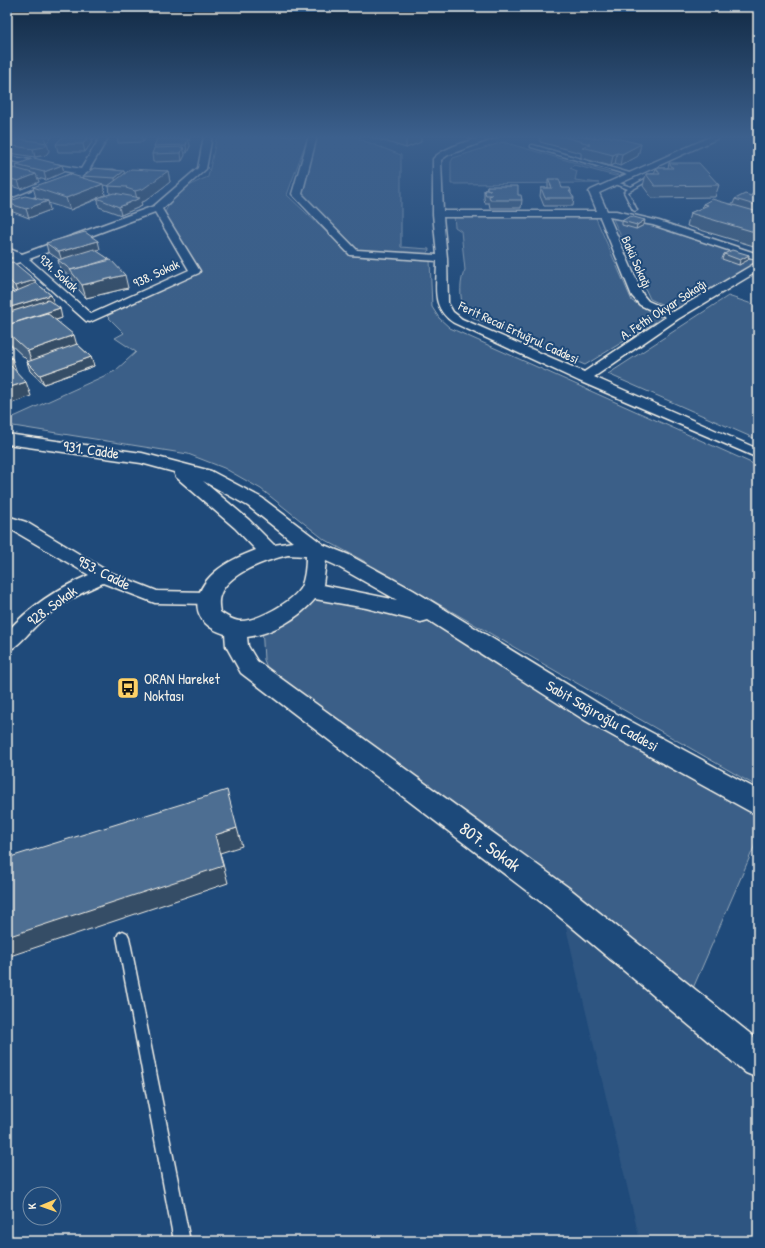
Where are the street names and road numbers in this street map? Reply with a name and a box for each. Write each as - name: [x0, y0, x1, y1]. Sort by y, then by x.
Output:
- street label: Bakü Sokağı: [617, 233, 657, 291]
- street label: 934. Sokak: [35, 250, 83, 296]
- street label: 938. Sokak: [130, 254, 183, 292]
- street label: A. Fethi Okyar Sokağı: [616, 274, 710, 344]
- street label: Ferit Recai Ertuğrul Caddesi: [455, 296, 582, 368]
- street label: 931. Cadde: [62, 435, 120, 464]
- street label: 953. Cadde: [74, 550, 134, 595]
- street label: 928. Sokak: [22, 580, 81, 631]
- street label: Sabit Sağıroğlu Caddesi: [542, 675, 662, 756]
- street label: 807. Sokak: [455, 816, 526, 878]

